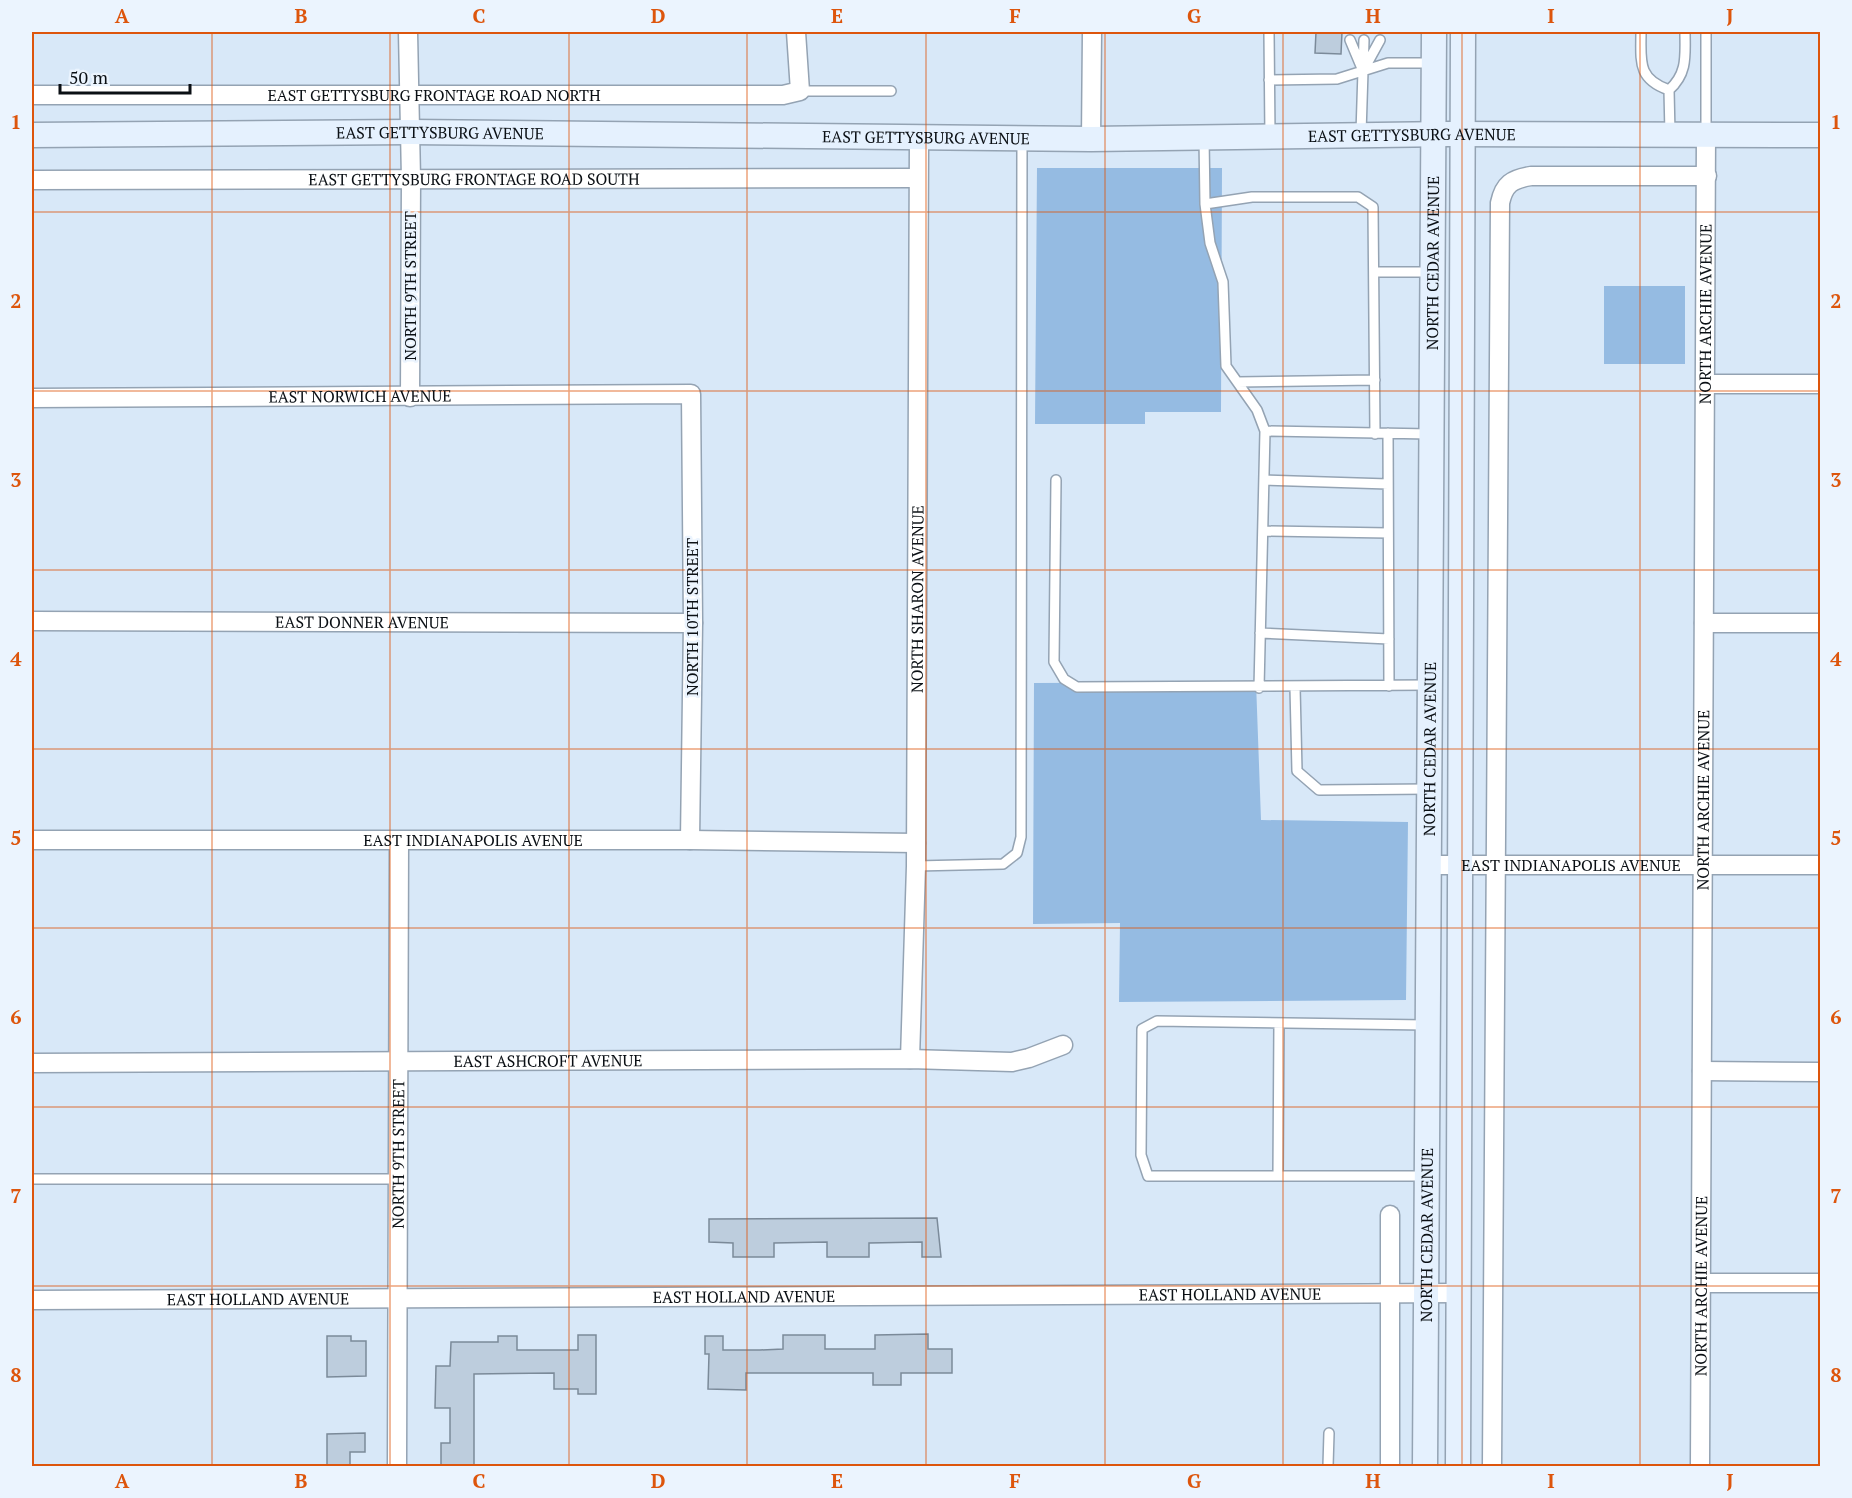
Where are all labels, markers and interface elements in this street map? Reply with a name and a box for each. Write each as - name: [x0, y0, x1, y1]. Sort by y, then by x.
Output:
- text: A: [115, 2, 130, 29]
- text: B: [295, 2, 308, 29]
- text: C: [472, 2, 486, 29]
- text: D: [651, 2, 665, 29]
- text: E: [831, 2, 843, 29]
- text: F: [1009, 2, 1021, 29]
- text: G: [1187, 2, 1201, 29]
- text: H: [1365, 2, 1381, 29]
- text: I: [1547, 2, 1555, 29]
- text: J: [1726, 2, 1734, 29]
- scale bar: [60, 57, 190, 95]
- text: 50 m: [69, 65, 109, 89]
- street label: EAST GETTYSBURG FRONTAGE ROAD NORTH: [267, 84, 601, 106]
- text: 1: [10, 108, 22, 135]
- text: 1: [1830, 108, 1842, 135]
- street label: EAST GETTYSBURG AVENUE: [336, 121, 544, 144]
- street label: EAST GETTYSBURG AVENUE: [1308, 123, 1516, 147]
- street label: EAST GETTYSBURG AVENUE: [822, 125, 1030, 149]
- street label: EAST GETTYSBURG FRONTAGE ROAD SOUTH: [308, 168, 640, 190]
- street label: NORTH CEDAR AVENUE: [1421, 176, 1444, 350]
- street label: NORTH 9TH STREET: [399, 211, 421, 361]
- street label: NORTH ARCHIE AVENUE: [1694, 224, 1717, 404]
- text: 2: [10, 287, 22, 314]
- text: 2: [1830, 287, 1842, 314]
- street label: EAST NORWICH AVENUE: [268, 384, 452, 408]
- text: 3: [10, 466, 22, 493]
- text: 3: [1830, 466, 1842, 493]
- street label: NORTH SHARON AVENUE: [906, 505, 928, 693]
- street label: NORTH 10TH STREET: [681, 538, 703, 696]
- street label: EAST DONNER AVENUE: [275, 611, 449, 633]
- text: 4: [10, 645, 22, 672]
- text: 4: [1830, 645, 1842, 672]
- street label: NORTH CEDAR AVENUE: [1418, 662, 1441, 836]
- street label: NORTH ARCHIE AVENUE: [1692, 710, 1714, 890]
- text: 5: [10, 824, 22, 851]
- text: 5: [1830, 824, 1842, 851]
- street label: EAST INDIANAPOLIS AVENUE: [363, 829, 583, 851]
- street label: EAST INDIANAPOLIS AVENUE: [1461, 854, 1681, 876]
- text: 6: [10, 1003, 22, 1030]
- text: 6: [1830, 1003, 1842, 1030]
- street label: EAST ASHCROFT AVENUE: [453, 1049, 643, 1072]
- street label: NORTH 9TH STREET: [387, 1079, 409, 1229]
- street label: NORTH CEDAR AVENUE: [1415, 1148, 1438, 1322]
- text: 7: [10, 1182, 22, 1209]
- text: 7: [1830, 1182, 1842, 1209]
- street label: NORTH ARCHIE AVENUE: [1689, 1196, 1712, 1376]
- street label: EAST HOLLAND AVENUE: [1139, 1283, 1321, 1306]
- street label: EAST HOLLAND AVENUE: [653, 1285, 835, 1308]
- street label: EAST HOLLAND AVENUE: [167, 1287, 349, 1310]
- text: 8: [10, 1361, 22, 1388]
- text: 8: [1830, 1361, 1842, 1388]
- text: A: [115, 1467, 130, 1494]
- text: B: [295, 1467, 308, 1494]
- text: C: [472, 1467, 486, 1494]
- text: D: [651, 1467, 665, 1494]
- text: E: [831, 1467, 843, 1494]
- text: F: [1009, 1467, 1021, 1494]
- text: G: [1187, 1467, 1201, 1494]
- text: H: [1365, 1467, 1381, 1494]
- text: I: [1547, 1467, 1555, 1494]
- text: J: [1726, 1467, 1734, 1494]

